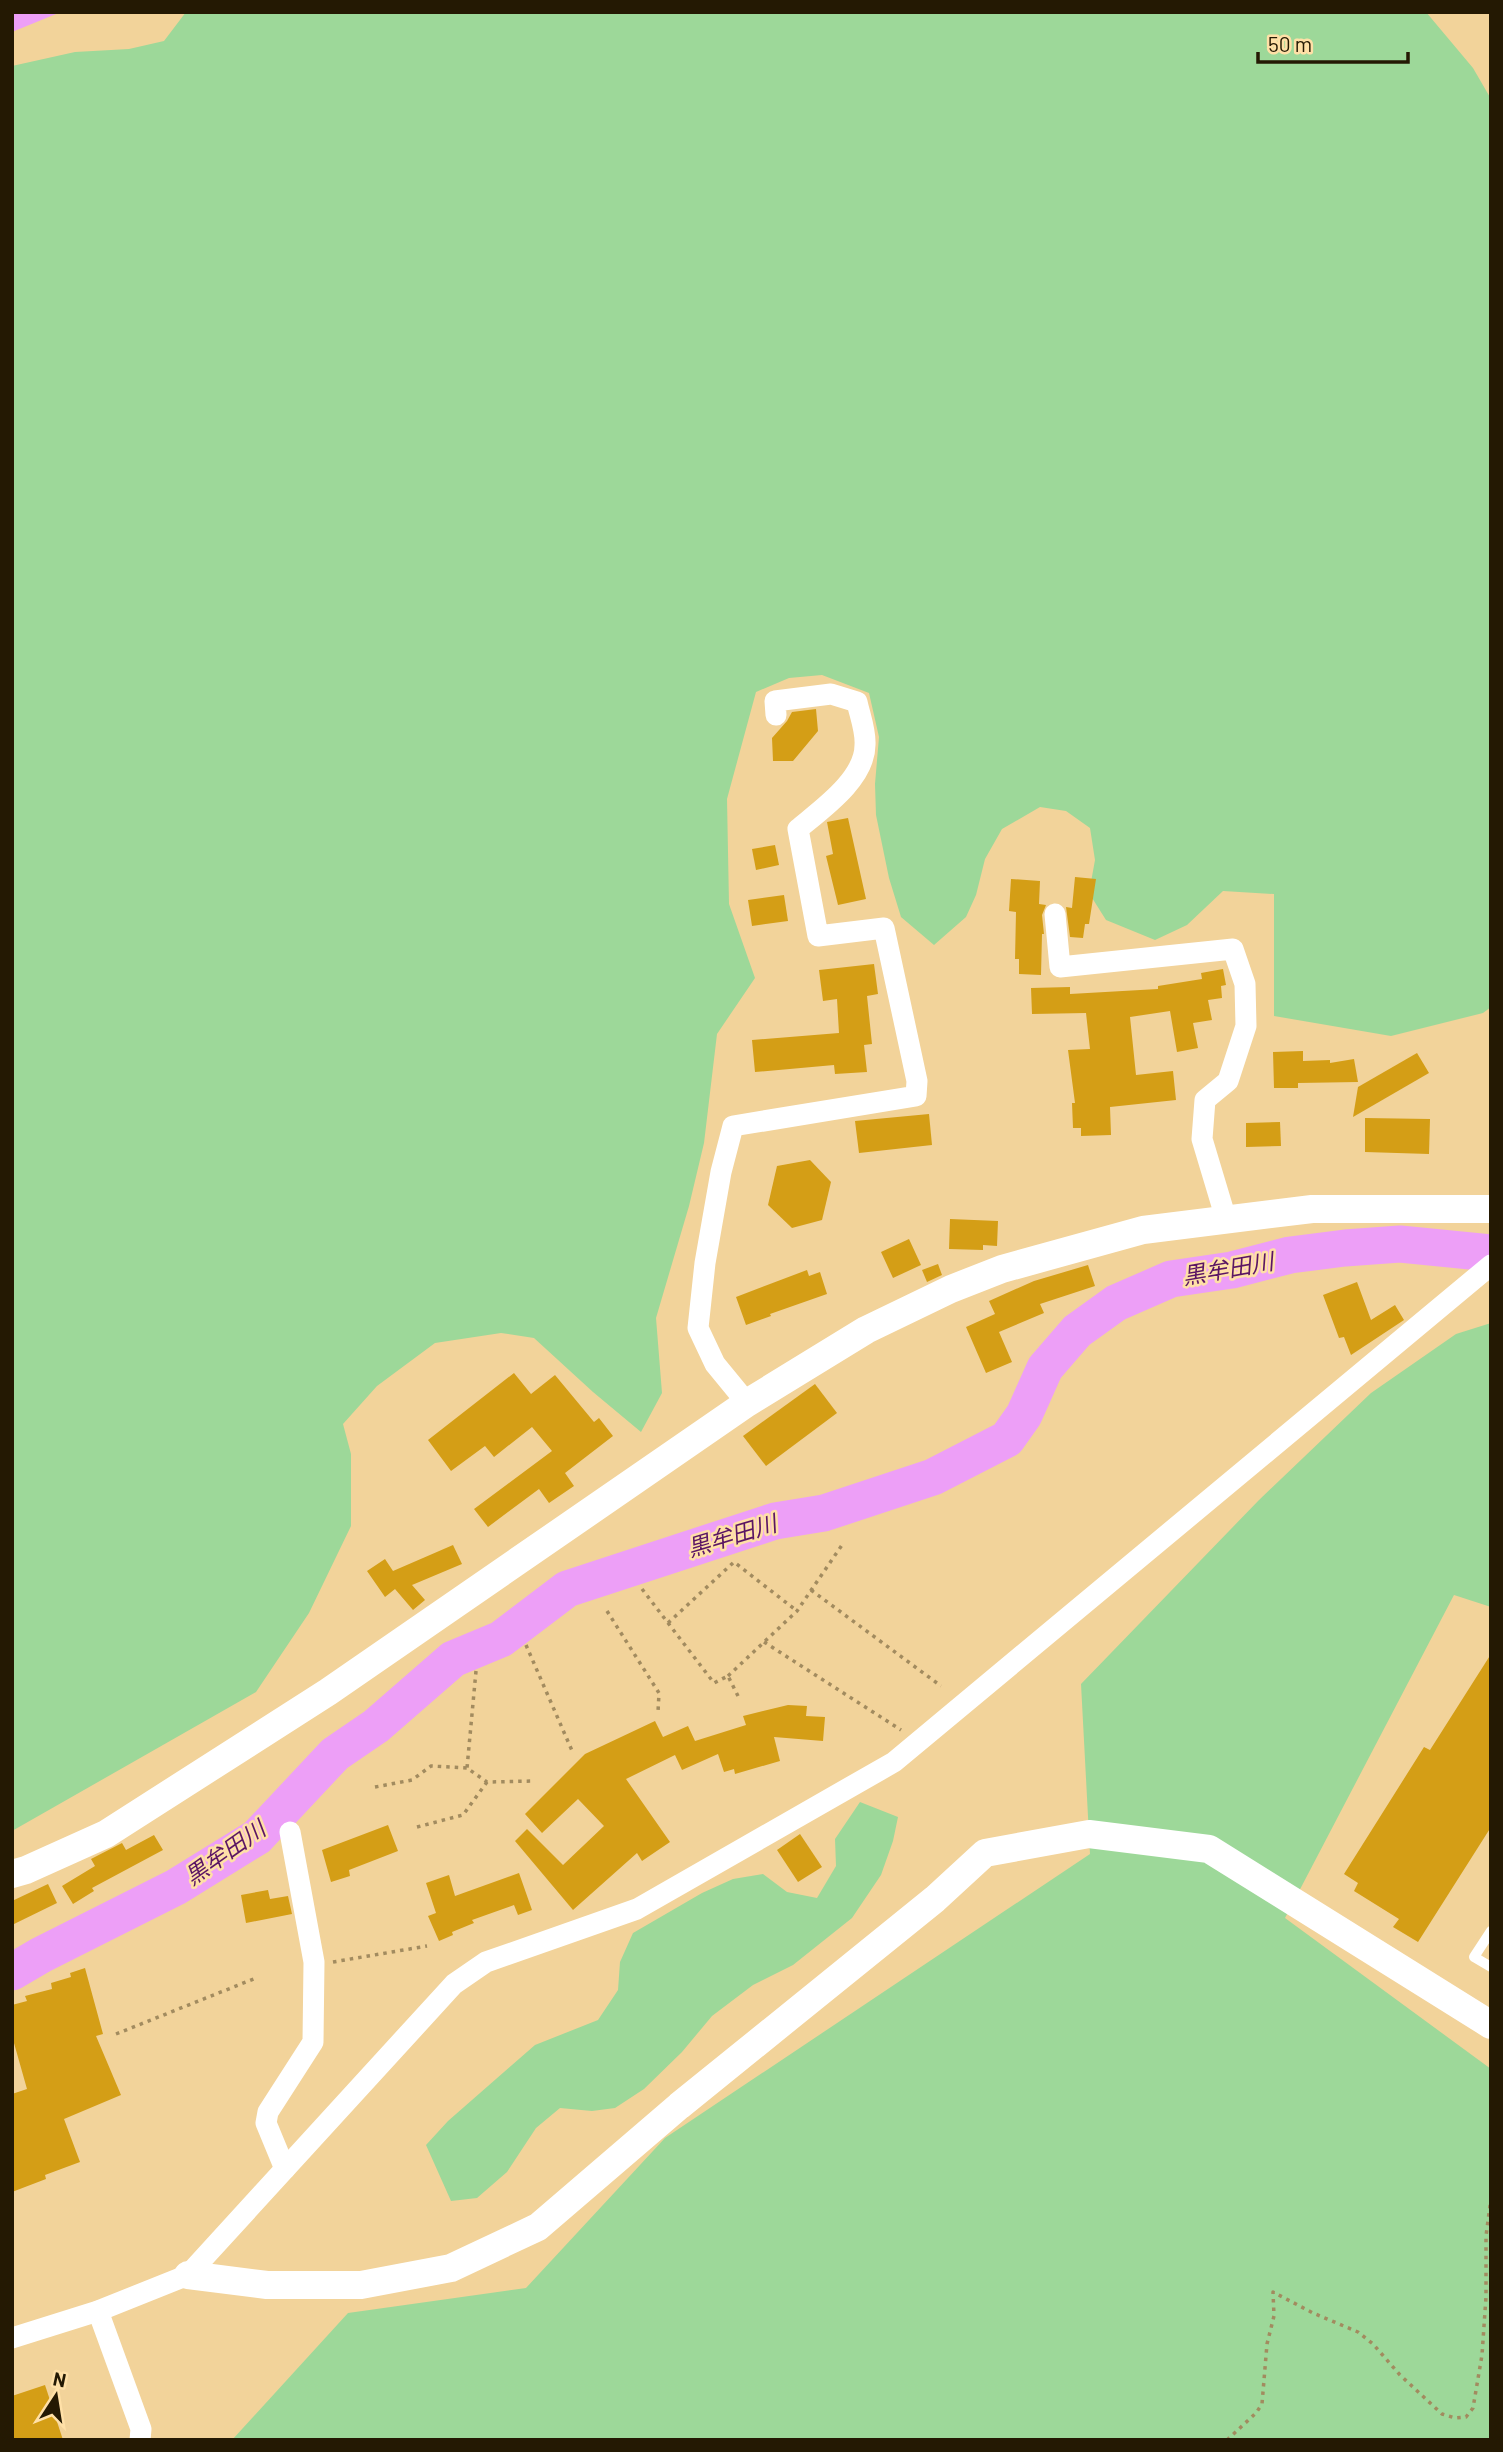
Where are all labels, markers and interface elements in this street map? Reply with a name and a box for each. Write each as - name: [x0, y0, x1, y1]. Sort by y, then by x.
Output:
- scale bar: [1258, 21, 1408, 65]
- text: 50 m: [1268, 31, 1312, 56]
- water label: 黒牟田川: [1180, 1246, 1279, 1290]
- water label: 黒牟田川: [684, 1507, 783, 1562]
- water label: 黒牟田川: [179, 1813, 273, 1890]
- north arrow: [21, 2361, 91, 2431]
- text: N: [51, 2366, 68, 2391]

